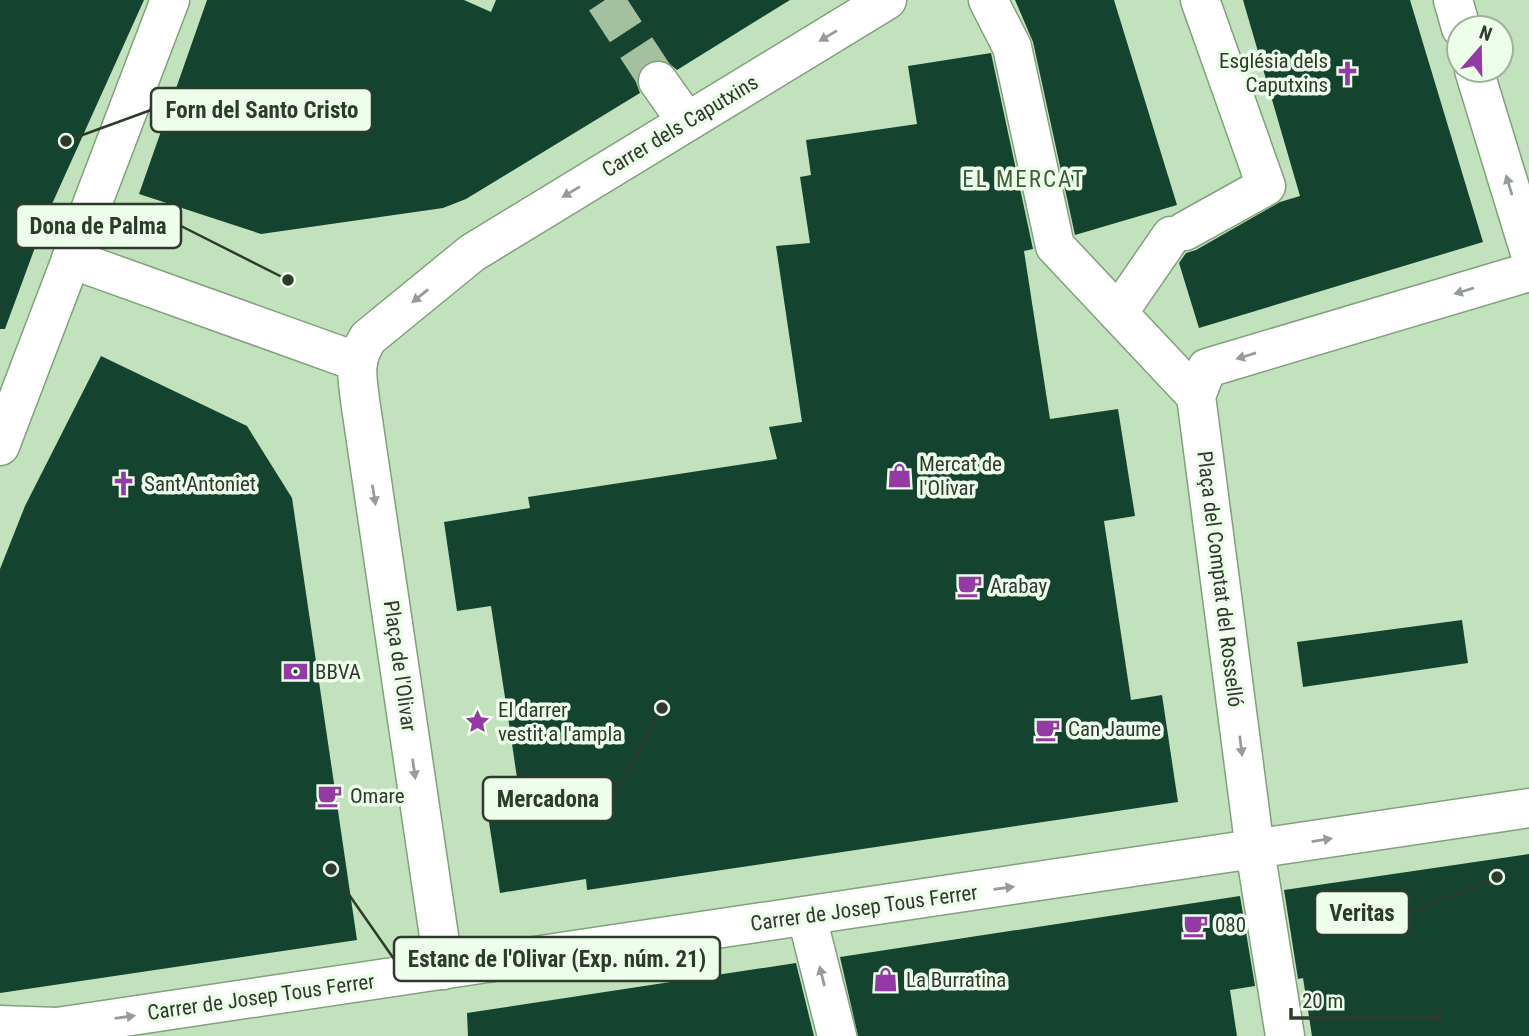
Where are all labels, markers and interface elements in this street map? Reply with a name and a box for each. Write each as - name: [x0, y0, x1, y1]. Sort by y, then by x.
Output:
- north arrow: [1445, 14, 1515, 84]
- text: N: [1476, 21, 1495, 46]
- one-way arrow: [819, 29, 838, 42]
- place label: Església dels Caputxins: [1219, 49, 1328, 97]
- church icon: Església dels Caputxins: [1334, 59, 1362, 87]
- street label: Carrer dels Caputxins: [598, 70, 762, 182]
- callout: Forn del Santo Cristo: [151, 88, 372, 132]
- text: Forn del Santo Cristo: [165, 97, 359, 124]
- district label: EL MERCAT: [962, 166, 1086, 193]
- one-way arrow: [1504, 174, 1514, 195]
- one-way arrow: [562, 186, 581, 199]
- callout: Dona de Palma: [16, 204, 181, 248]
- text: Dona de Palma: [29, 213, 167, 240]
- one-way arrow: [1453, 287, 1474, 297]
- one-way arrow: [411, 288, 428, 303]
- one-way arrow: [1235, 352, 1256, 362]
- street label: Plaça del Comptat del Rosselló: [1192, 450, 1248, 708]
- place label: Mercat de l'Olivar: [919, 452, 1002, 500]
- shop icon: Mercat de l'Olivar: [885, 462, 913, 490]
- church icon: Sant Antoniet: [110, 470, 138, 498]
- place label: Sant Antoniet: [144, 472, 256, 496]
- one-way arrow: [369, 484, 380, 506]
- cafe icon: Arabay: [956, 572, 984, 600]
- place label: Arabay: [990, 574, 1047, 598]
- street label: Plaça de l'Olivar: [379, 599, 421, 733]
- bank icon: BBVA: [281, 658, 309, 686]
- place label: BBVA: [315, 660, 361, 684]
- place label: El darrer vestit a l'ampla: [498, 698, 622, 746]
- place icon: El darrer vestit a l'ampla: [464, 708, 492, 736]
- cafe icon: Can Jaume: [1034, 715, 1062, 743]
- place label: Can Jaume: [1068, 717, 1161, 741]
- one-way arrow: [1236, 736, 1247, 758]
- one-way arrow: [409, 758, 420, 780]
- callout: Mercadona: [483, 777, 613, 821]
- cafe icon: Omare: [316, 782, 344, 810]
- place label: Omare: [350, 784, 405, 808]
- text: Mercadona: [497, 786, 599, 813]
- one-way arrow: [1311, 834, 1333, 845]
- street label: Carrer de Josep Tous Ferrer: [749, 880, 979, 936]
- one-way arrow: [993, 882, 1015, 893]
- callout: Veritas: [1315, 891, 1409, 935]
- text: Veritas: [1329, 900, 1395, 927]
- cafe icon: 080: [1181, 911, 1209, 939]
- place label: 080: [1215, 913, 1246, 937]
- callout: Estanc de l'Olivar (Exp. núm. 21): [394, 937, 720, 981]
- text: Estanc de l'Olivar (Exp. núm. 21): [408, 946, 706, 973]
- one-way arrow: [816, 965, 827, 987]
- shop icon: La Burratina: [872, 966, 900, 994]
- place label: La Burratina: [906, 968, 1006, 992]
- street label: Carrer de Josep Tous Ferrer: [146, 969, 376, 1025]
- scale bar: [1291, 976, 1440, 1020]
- text: 20 m: [1302, 989, 1343, 1013]
- one-way arrow: [114, 1011, 136, 1022]

